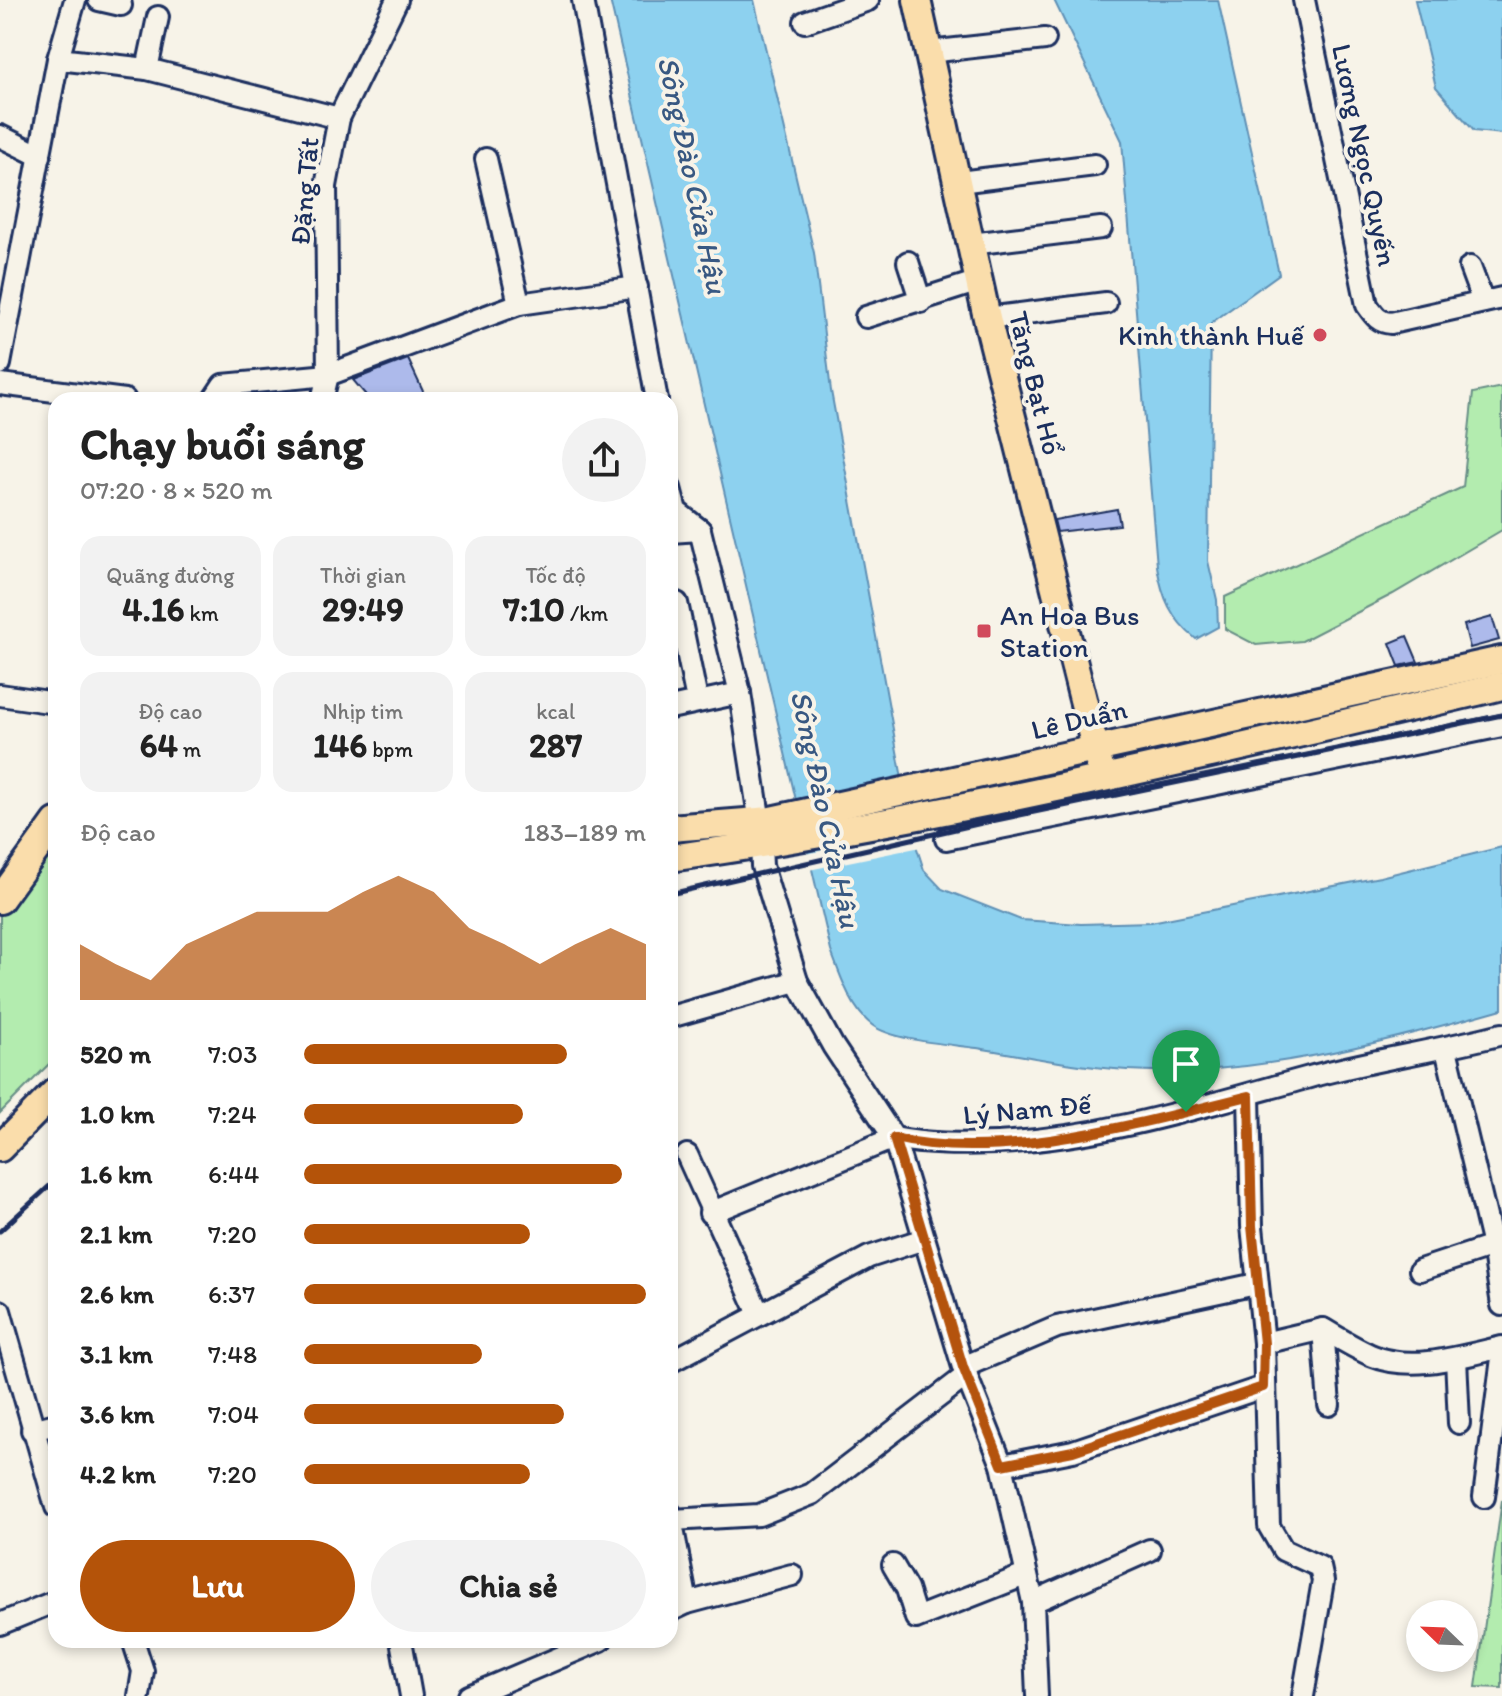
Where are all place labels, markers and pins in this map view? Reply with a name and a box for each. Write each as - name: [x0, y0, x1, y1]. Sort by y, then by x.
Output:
- place label: Kinh thành Huế: [1118, 318, 1305, 352]
- marker: Kinh thành Huế: [1311, 326, 1329, 344]
- place label: An Hoa Bus Station: [1000, 598, 1140, 664]
- marker: An Hoa Bus Station: [975, 622, 993, 640]
- pin: [1152, 1030, 1220, 1112]

